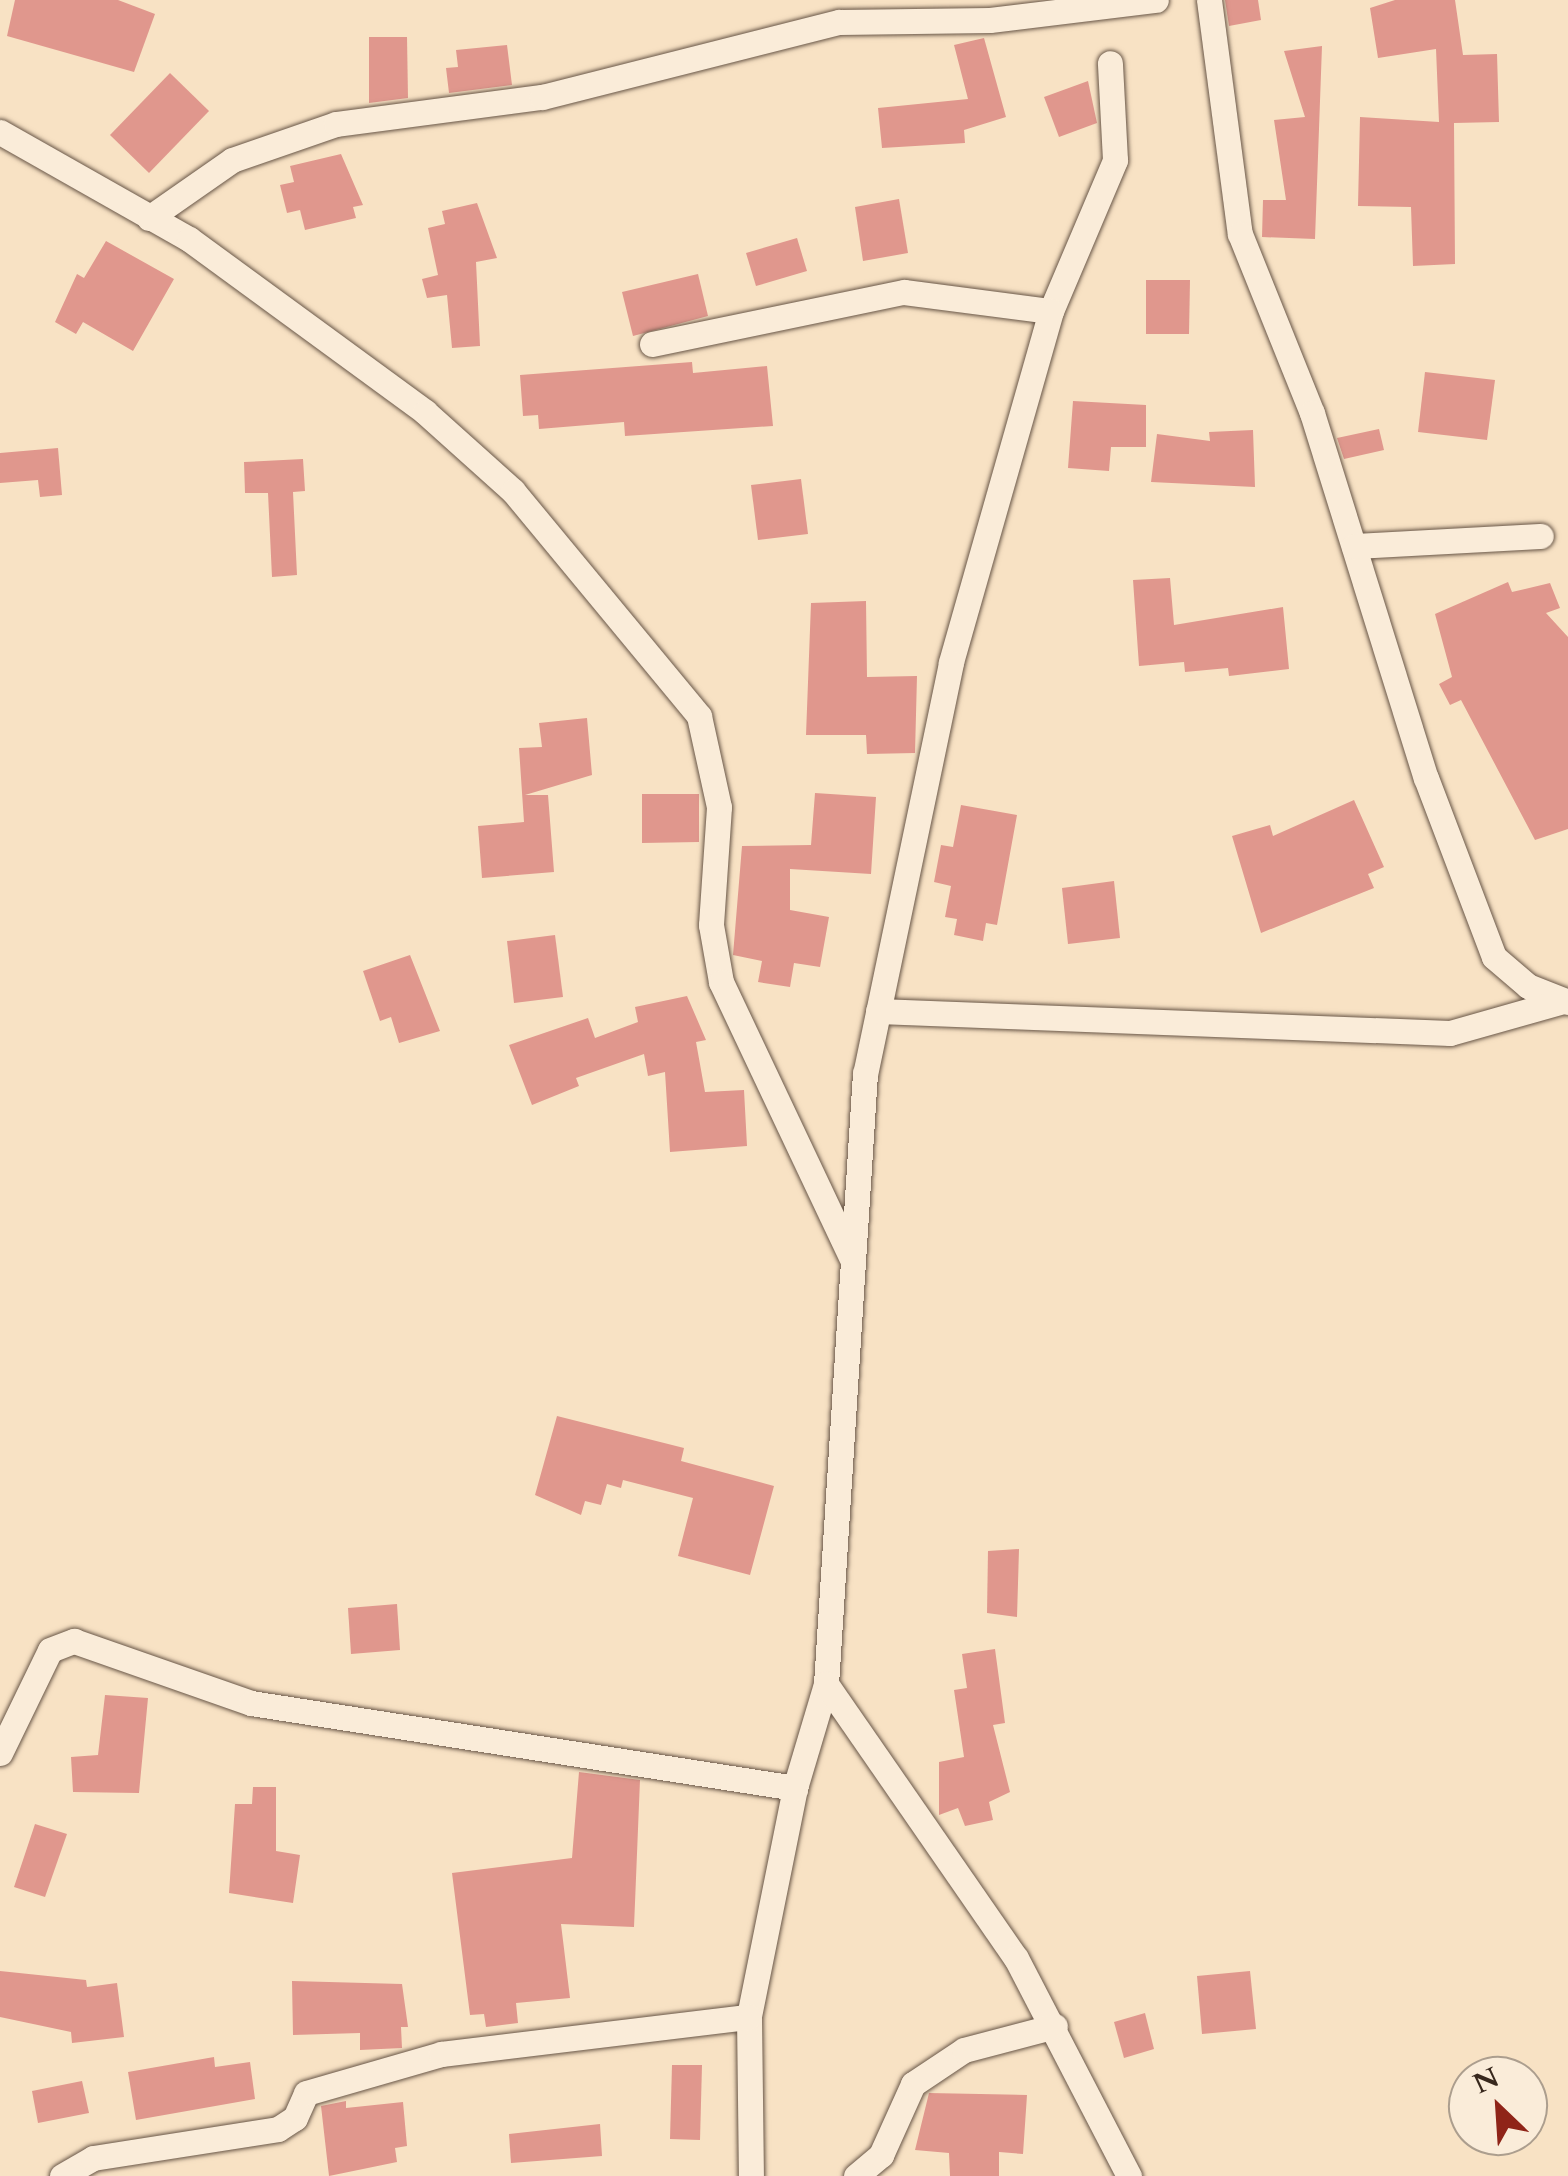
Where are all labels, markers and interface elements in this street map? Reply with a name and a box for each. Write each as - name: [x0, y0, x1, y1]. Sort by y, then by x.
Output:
- north arrow: [1448, 2056, 1548, 2156]
- text: N: [1467, 2058, 1505, 2103]

